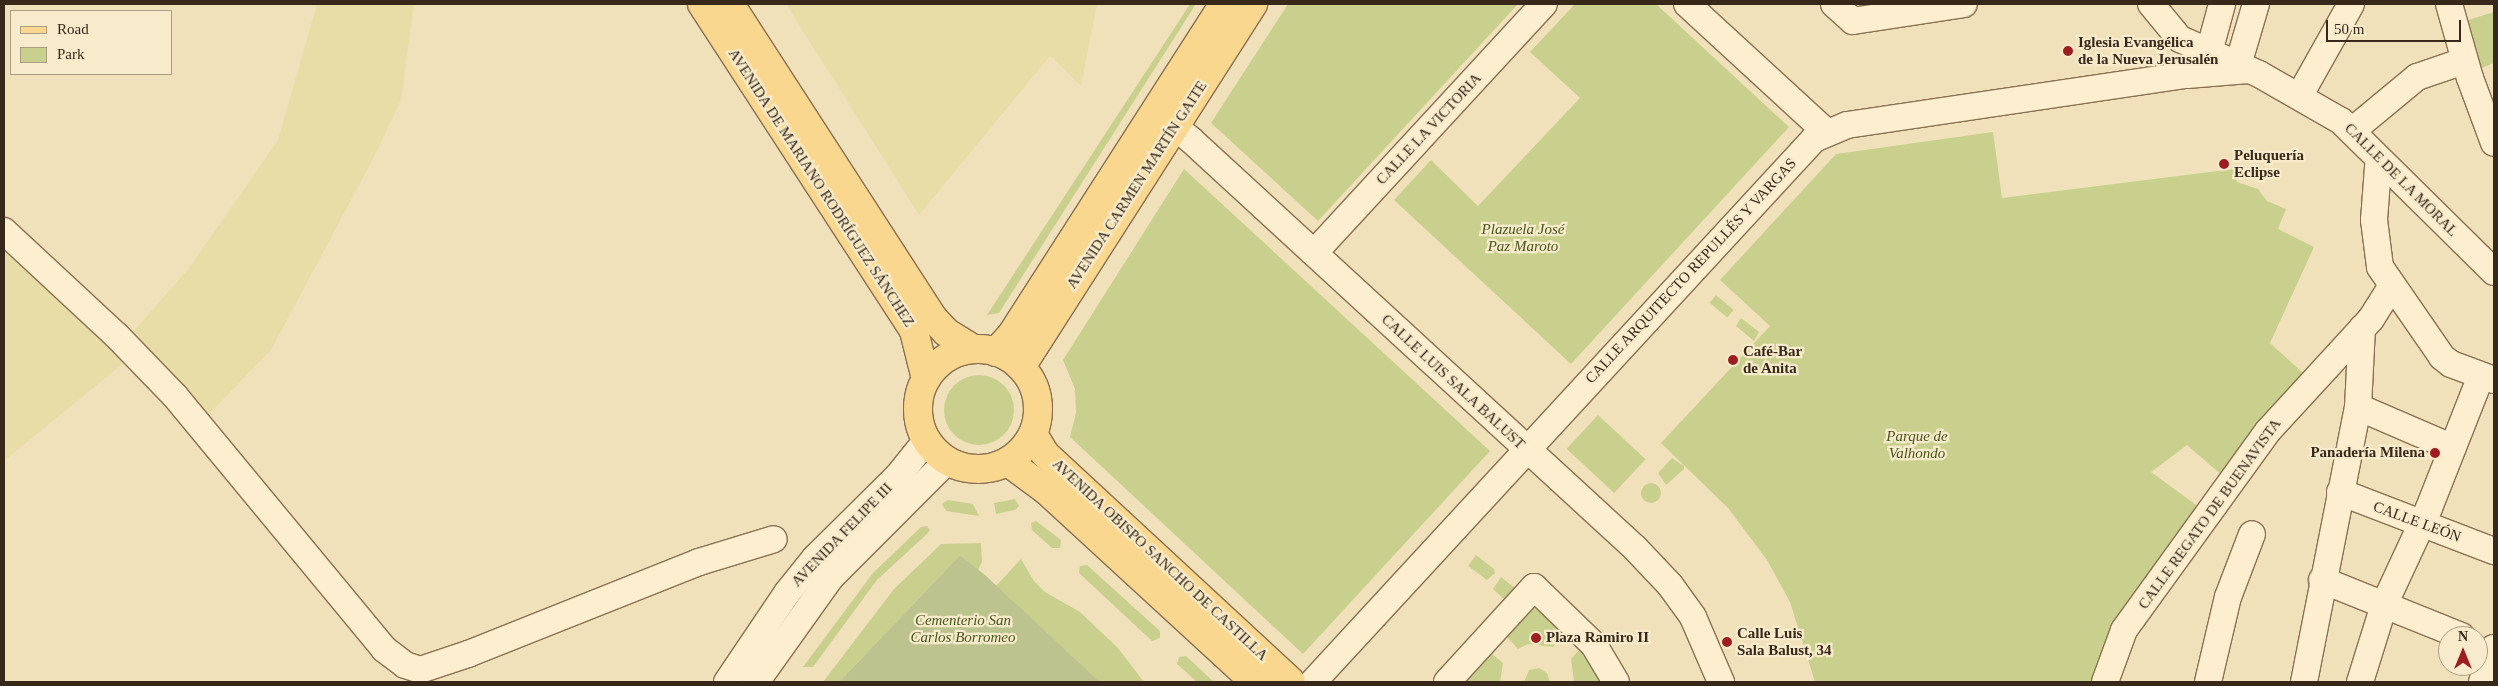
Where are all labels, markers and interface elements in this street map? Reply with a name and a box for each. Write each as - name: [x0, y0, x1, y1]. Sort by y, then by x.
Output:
- legend: [10, 10, 172, 75]
- scale bar: [2328, 10, 2463, 42]
- text: Road: [57, 21, 89, 37]
- text: 50 m: [2334, 21, 2364, 37]
- place label: Iglesia Evangélica de la Nueva Jerusalén: [2078, 33, 2218, 68]
- street label: AVENIDA DE MARIANO RODRÍGUEZ SÁNCHEZ: [724, 45, 918, 331]
- marker: Iglesia Evangélica de la Nueva Jerusalén: [2062, 45, 2074, 57]
- text: Park: [57, 46, 85, 62]
- street label: CALLE LA VICTORIA: [1372, 69, 1486, 189]
- street label: AVENIDA CARMEN MARTÍN GAITE: [1063, 77, 1211, 293]
- street label: CALLE DE LA MORAL: [2340, 119, 2462, 241]
- place label: Peluquería Eclipse: [2234, 146, 2304, 181]
- street label: CALLE ARQUITECTO REPULLÉS Y VARGAS: [1581, 154, 1801, 388]
- marker: Peluquería Eclipse: [2218, 158, 2230, 170]
- park label: Plazuela José Paz Maroto: [1482, 220, 1564, 255]
- street label: CALLE LUIS SALA BALUST: [1377, 310, 1529, 454]
- place label: Café-Bar de Anita: [1743, 342, 1802, 377]
- marker: Café-Bar de Anita: [1727, 354, 1739, 366]
- street label: CALLE REGATO DE BUENAVISTA: [2135, 415, 2285, 613]
- park label: Parque de Valhondo: [1886, 427, 1948, 462]
- place label: Panadería Milena: [2310, 444, 2425, 462]
- marker: Panadería Milena: [2429, 447, 2441, 459]
- street label: AVENIDA OBISPO SANCHO DE CASTILLA: [1048, 455, 1272, 665]
- street label: AVENIDA FELIPE III: [788, 479, 896, 591]
- street label: CALLE LEÓN: [2371, 498, 2463, 546]
- park label: Cementerio San Carlos Borromeo: [911, 611, 1015, 646]
- place label: Calle Luis Sala Balust, 34: [1737, 624, 1832, 659]
- north arrow: [2438, 626, 2488, 676]
- place label: Plaza Ramiro II: [1546, 629, 1649, 647]
- text: N: [2458, 629, 2468, 644]
- marker: Plaza Ramiro II: [1530, 632, 1542, 644]
- marker: Calle Luis Sala Balust, 34: [1721, 636, 1733, 648]

